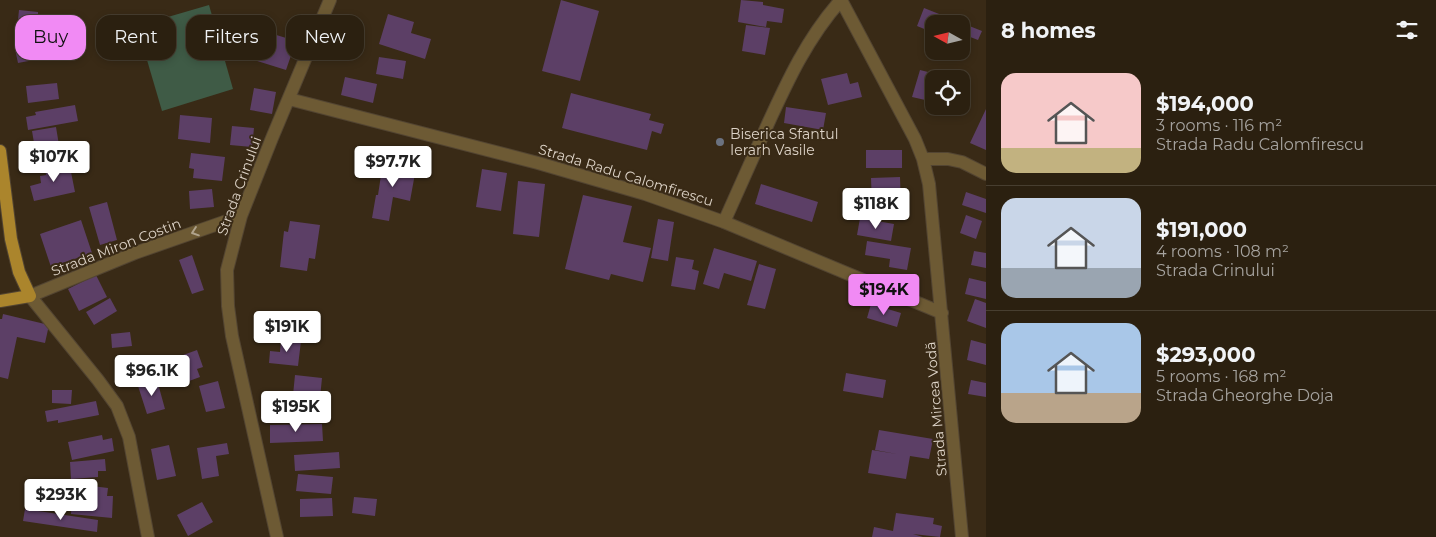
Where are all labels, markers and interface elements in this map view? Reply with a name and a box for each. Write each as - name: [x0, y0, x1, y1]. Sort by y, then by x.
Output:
- chip: Buy: [15, 15, 86, 60]
- chip: Rent: [96, 15, 176, 60]
- chip: Filters: [186, 15, 276, 60]
- chip: New: [286, 15, 364, 60]
- north arrow: [925, 15, 970, 60]
- map controls: [925, 15, 970, 115]
- icon: filters: [1393, 16, 1421, 44]
- text: 8 homes: [1001, 18, 1096, 43]
- button: locate: [925, 70, 970, 115]
- text: $194,000: [1156, 91, 1254, 116]
- icon: home: [1041, 93, 1101, 153]
- text: 3 rooms · 116 m²: [1156, 116, 1282, 135]
- place label: Biserica Sfantul Ierarh Vasile: [730, 125, 839, 159]
- street label: Strada Crinului: [213, 134, 265, 238]
- text: Strada Radu Calomfirescu: [1156, 135, 1364, 154]
- marker: Biserica Sfantul Ierarh Vasile: [714, 136, 726, 148]
- pin: $107K: [19, 140, 89, 183]
- street label: Strada Radu Calomfirescu: [536, 140, 716, 210]
- pin: $97.7K: [352, 146, 434, 188]
- text: $107K: [30, 147, 78, 166]
- text: $97.7K: [365, 152, 421, 171]
- pin: $118K: [841, 188, 911, 230]
- text: $118K: [854, 194, 899, 213]
- street label: Strada Miron Costin: [49, 214, 183, 280]
- text: $191,000: [1156, 217, 1247, 242]
- icon: home: [1041, 218, 1101, 278]
- one-way arrow: [192, 226, 200, 236]
- text: 4 rooms · 108 m²: [1156, 242, 1289, 261]
- text: Strada Crinului: [1156, 261, 1275, 280]
- pin: $194K: [849, 274, 919, 316]
- text: $194K: [859, 280, 909, 299]
- pin: $191K: [252, 310, 322, 353]
- text: $191K: [265, 317, 309, 336]
- street label: Strada Mircea Vodă: [921, 341, 951, 477]
- text: $293,000: [1156, 342, 1255, 367]
- icon: home: [1041, 343, 1101, 403]
- pin: $96.1K: [111, 354, 193, 397]
- text: $96.1K: [126, 361, 178, 380]
- text: 5 rooms · 168 m²: [1156, 367, 1287, 386]
- text: Strada Gheorghe Doja: [1156, 386, 1334, 405]
- pin: $195K: [261, 390, 331, 433]
- text: $195K: [272, 397, 320, 416]
- pin: $293K: [26, 478, 96, 521]
- text: $293K: [36, 485, 87, 504]

